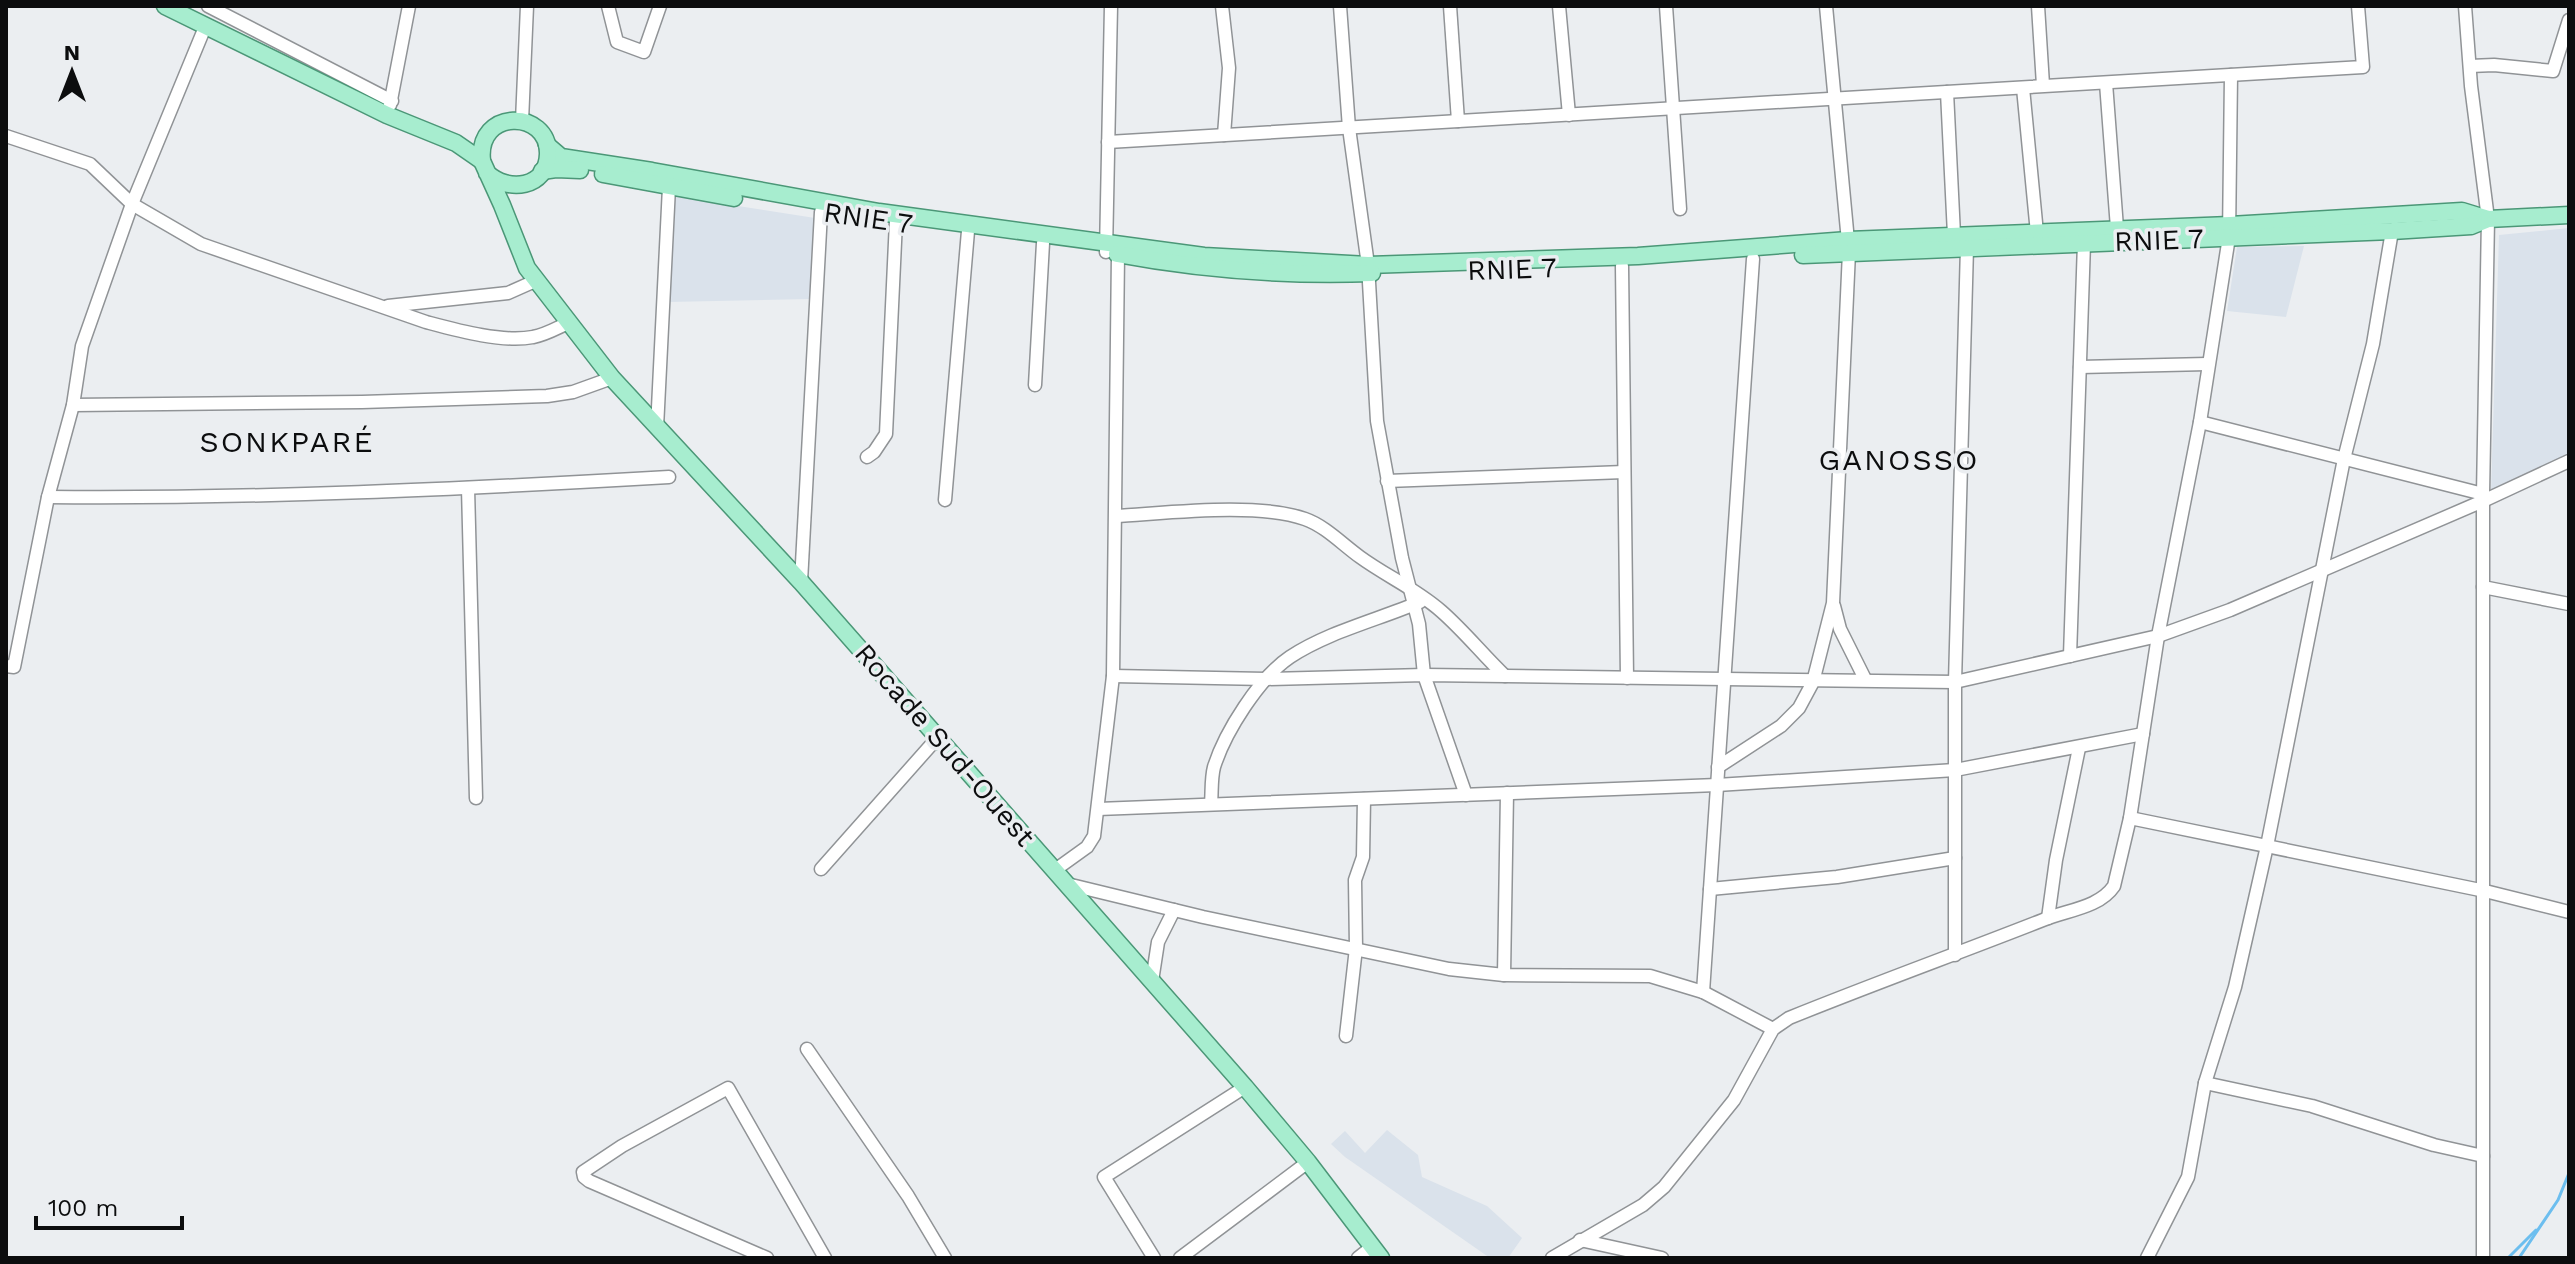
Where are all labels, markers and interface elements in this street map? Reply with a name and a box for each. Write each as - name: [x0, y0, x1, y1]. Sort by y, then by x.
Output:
- north arrow: [32, 32, 112, 112]
- text: N: [64, 40, 80, 65]
- street label: RNIE 7: [821, 195, 915, 241]
- street label: RNIE 7: [2114, 222, 2204, 258]
- street label: RNIE 7: [1467, 251, 1557, 287]
- district label: SONKPARÉ: [199, 424, 375, 459]
- district label: GANOSSO: [1819, 442, 1979, 477]
- street label: Rocade Sud-Ouest: [848, 637, 1042, 853]
- scale bar: [36, 1180, 182, 1230]
- text: 100 m: [48, 1194, 118, 1222]

